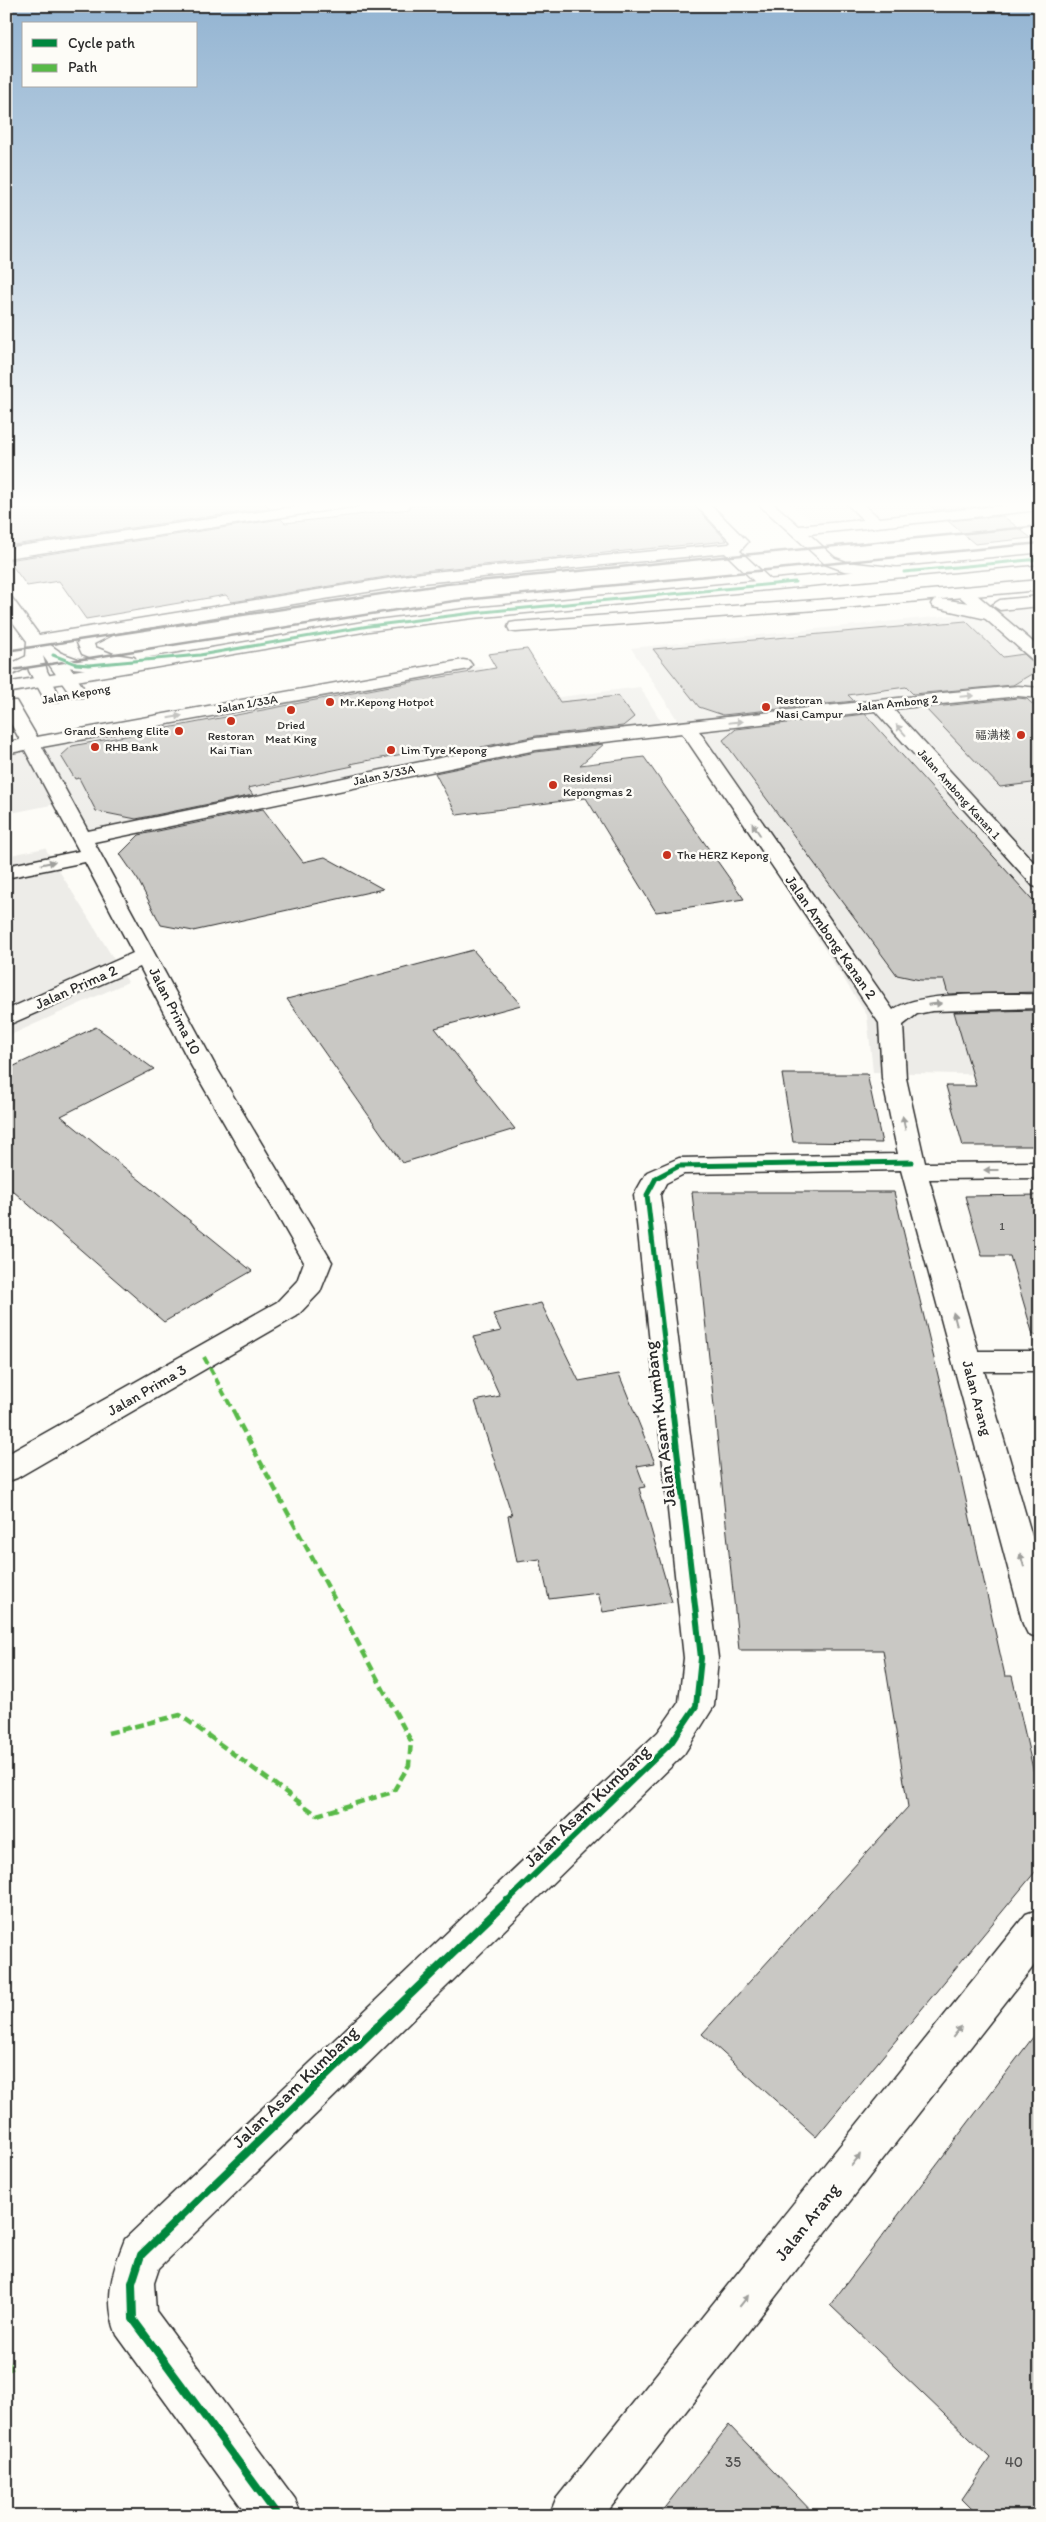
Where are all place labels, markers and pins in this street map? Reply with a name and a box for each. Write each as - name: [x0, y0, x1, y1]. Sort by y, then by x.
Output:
- place label: Restoran Nasi Campur: [776, 693, 843, 721]
- place label: Mr.Kepong Hotpot: [340, 695, 434, 709]
- marker: Mr.Kepong Hotpot: [324, 696, 336, 708]
- marker: Restoran Nasi Campur: [760, 701, 772, 713]
- marker: Dried Meat King: [285, 704, 297, 716]
- marker: Restoran Kai Tian: [225, 715, 237, 727]
- place label: Dried Meat King: [265, 718, 318, 746]
- place label: Grand Senheng Elite: [64, 724, 169, 738]
- marker: Grand Senheng Elite: [173, 725, 185, 737]
- place label: 福满楼: [975, 728, 1011, 742]
- place label: Restoran Kai Tian: [208, 729, 255, 757]
- marker: 福满楼: [1015, 729, 1027, 741]
- place label: RHB Bank: [105, 740, 158, 754]
- marker: RHB Bank: [89, 741, 101, 753]
- place label: Lim Tyre Kepong: [401, 743, 488, 757]
- marker: Lim Tyre Kepong: [385, 744, 397, 756]
- place label: Residensi Kepongmas 2: [563, 771, 633, 799]
- marker: Residensi Kepongmas 2: [547, 779, 559, 791]
- place label: The HERZ Kepong: [677, 848, 770, 862]
- marker: The HERZ Kepong: [661, 849, 673, 861]

